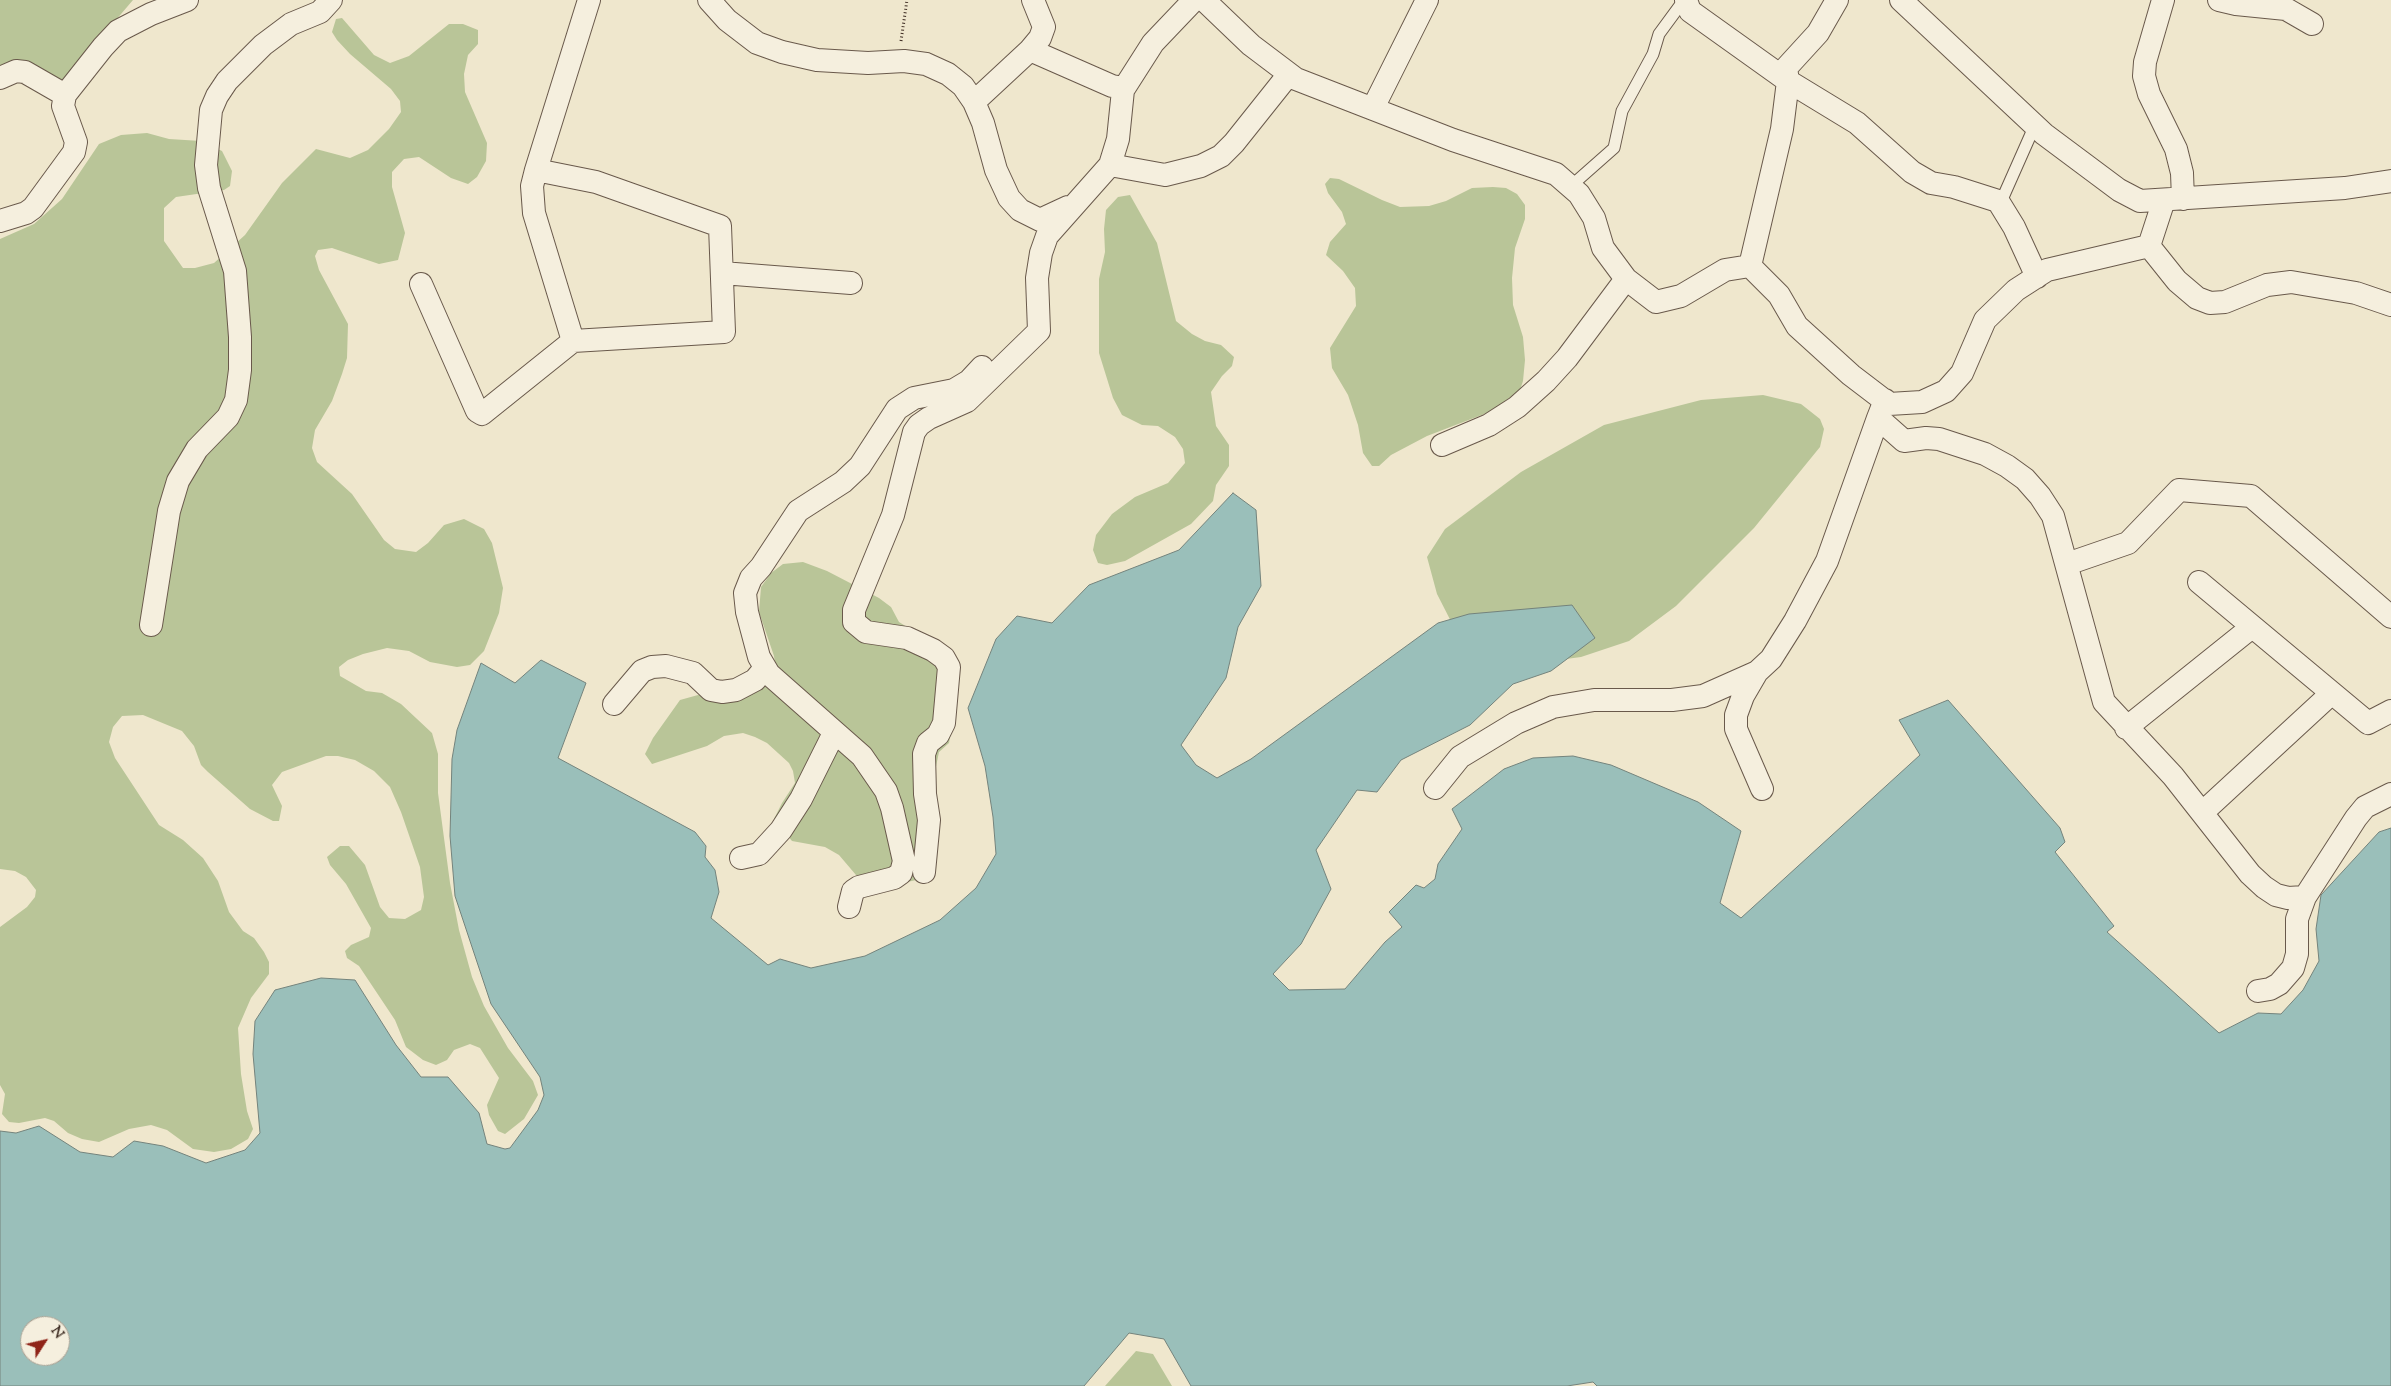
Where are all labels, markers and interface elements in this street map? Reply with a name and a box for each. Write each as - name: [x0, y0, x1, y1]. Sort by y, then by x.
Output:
- north arrow: [20, 1316, 70, 1366]
- text: N: [45, 1323, 68, 1343]

